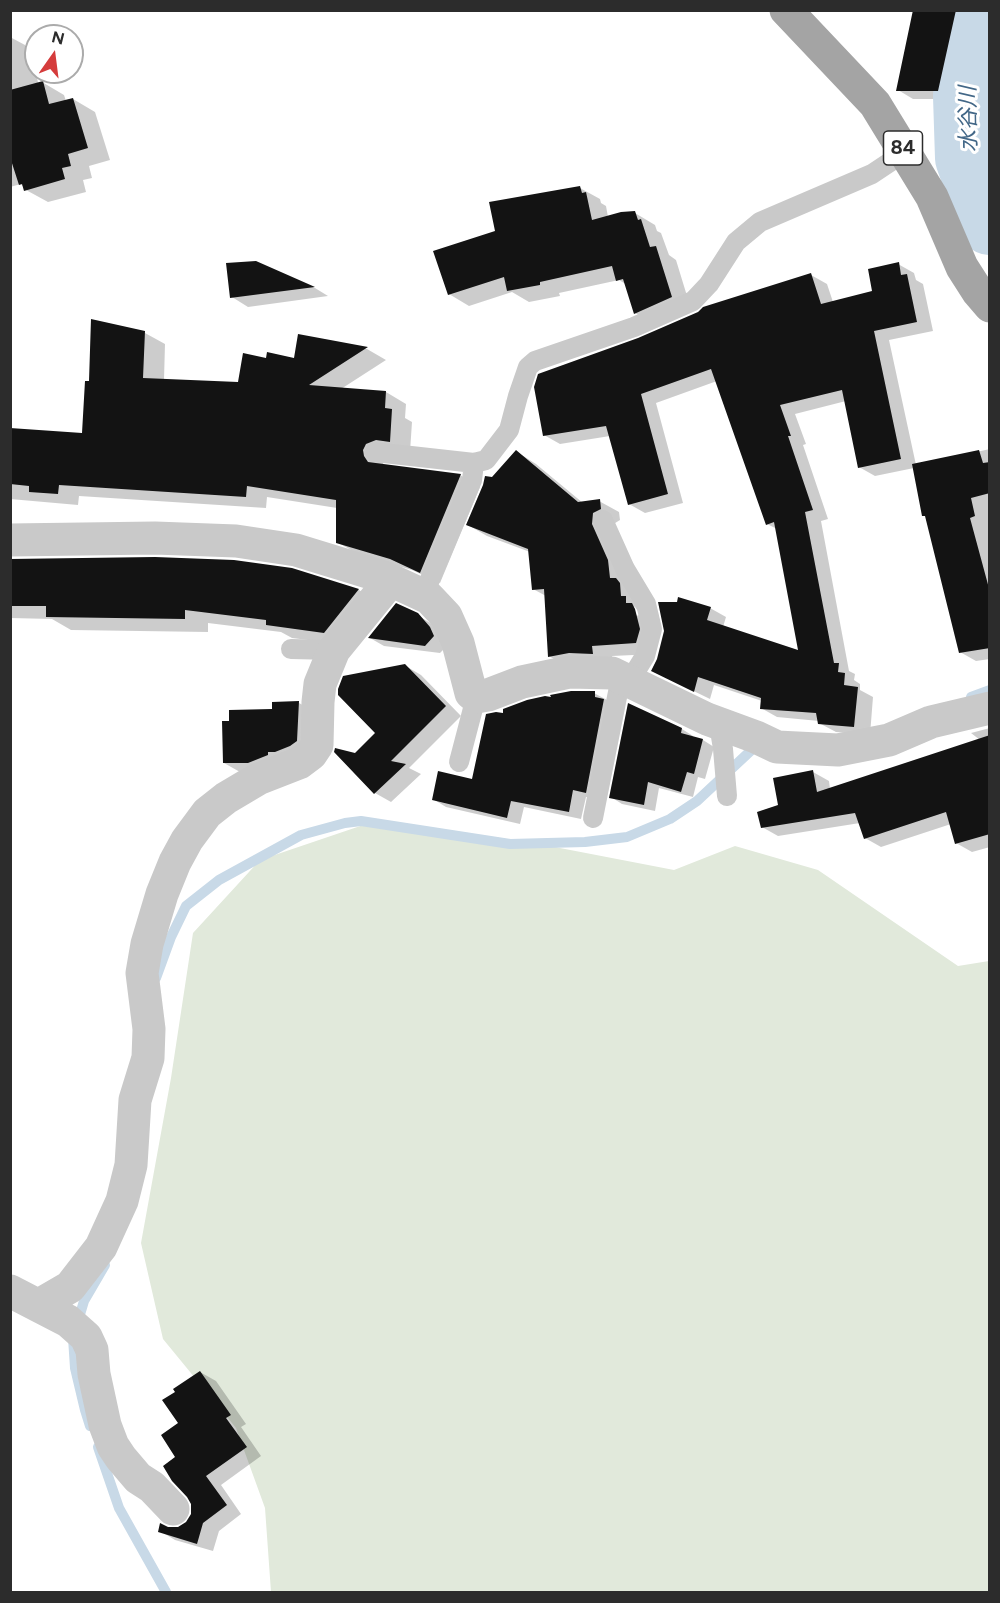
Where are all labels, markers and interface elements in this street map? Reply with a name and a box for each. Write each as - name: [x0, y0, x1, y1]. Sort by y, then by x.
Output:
- north arrow: [24, 24, 84, 84]
- text: N: [50, 27, 66, 49]
- water label: 水谷川: [955, 86, 983, 152]
- road number: 84: [884, 131, 922, 165]

